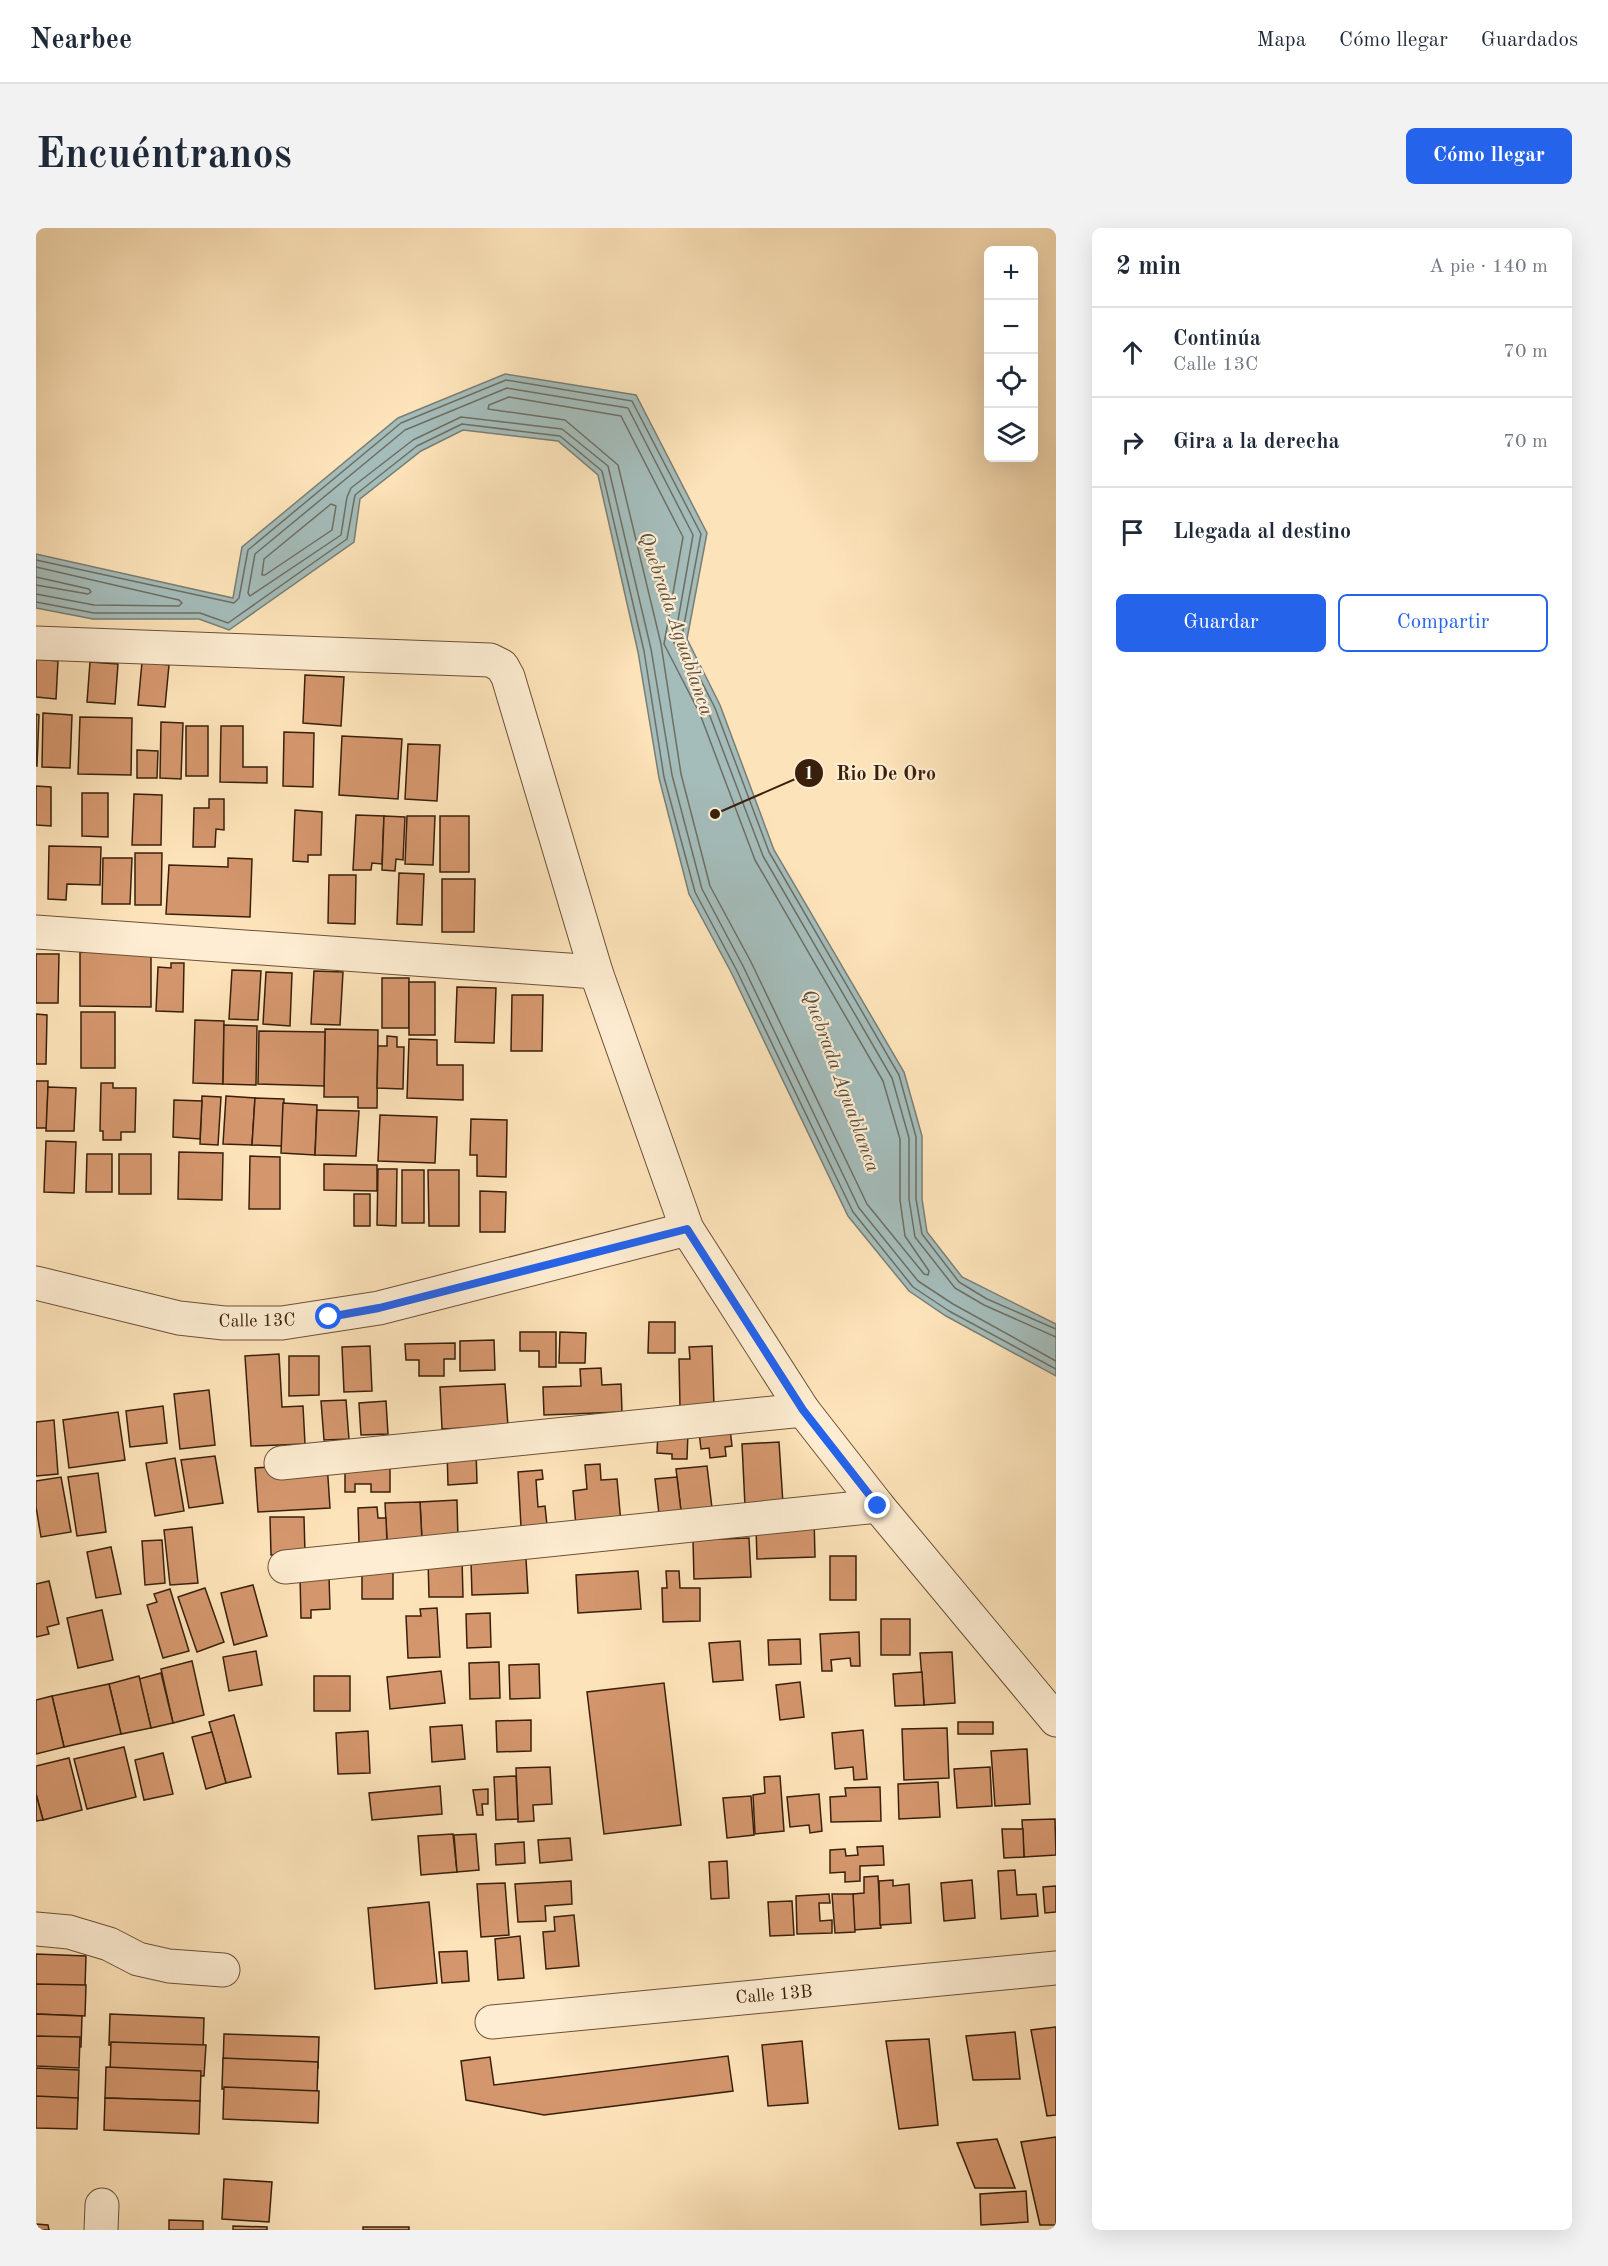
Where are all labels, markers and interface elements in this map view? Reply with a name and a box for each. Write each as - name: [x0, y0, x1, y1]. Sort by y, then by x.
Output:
- text: Nearbee: [30, 27, 132, 55]
- text: Mapa: [1257, 30, 1306, 51]
- text: Cómo llegar: [1339, 30, 1448, 51]
- text: Guardados: [1481, 30, 1578, 51]
- button: Cómo llegar: [1406, 128, 1572, 184]
- text: Encuéntranos: [36, 135, 292, 177]
- map controls: [984, 246, 1038, 462]
- button: +: [984, 246, 1038, 300]
- text: 2 min: [1116, 254, 1181, 280]
- text: A pie · 140 m: [1429, 257, 1548, 277]
- button: −: [984, 300, 1038, 354]
- text: Continúa: [1173, 328, 1261, 350]
- icon: ahead: [1116, 336, 1149, 369]
- text: 70 m: [1503, 342, 1548, 362]
- button: locate: [984, 354, 1038, 408]
- text: Calle 13C: [1173, 355, 1258, 375]
- button: layers: [984, 408, 1038, 462]
- icon: right: [1116, 426, 1149, 459]
- text: Gira a la derecha: [1173, 431, 1340, 453]
- text: 70 m: [1503, 432, 1548, 452]
- icon: arrive: [1116, 516, 1149, 549]
- text: Llegada al destino: [1173, 521, 1351, 543]
- water label: Quebrada Aguablanca: [634, 530, 716, 719]
- button: Guardar: [1116, 594, 1326, 652]
- button: Compartir: [1338, 594, 1548, 652]
- callout: Rio De Oro: [794, 754, 948, 792]
- text: 1: [804, 765, 814, 783]
- text: Rio De Oro: [836, 765, 936, 785]
- water label: Quebrada Aguablanca: [798, 987, 882, 1175]
- route start: [315, 1303, 341, 1329]
- street label: Calle 13C: [218, 1311, 296, 1331]
- route end: [864, 1492, 890, 1518]
- street label: Calle 13B: [735, 1983, 813, 2007]

